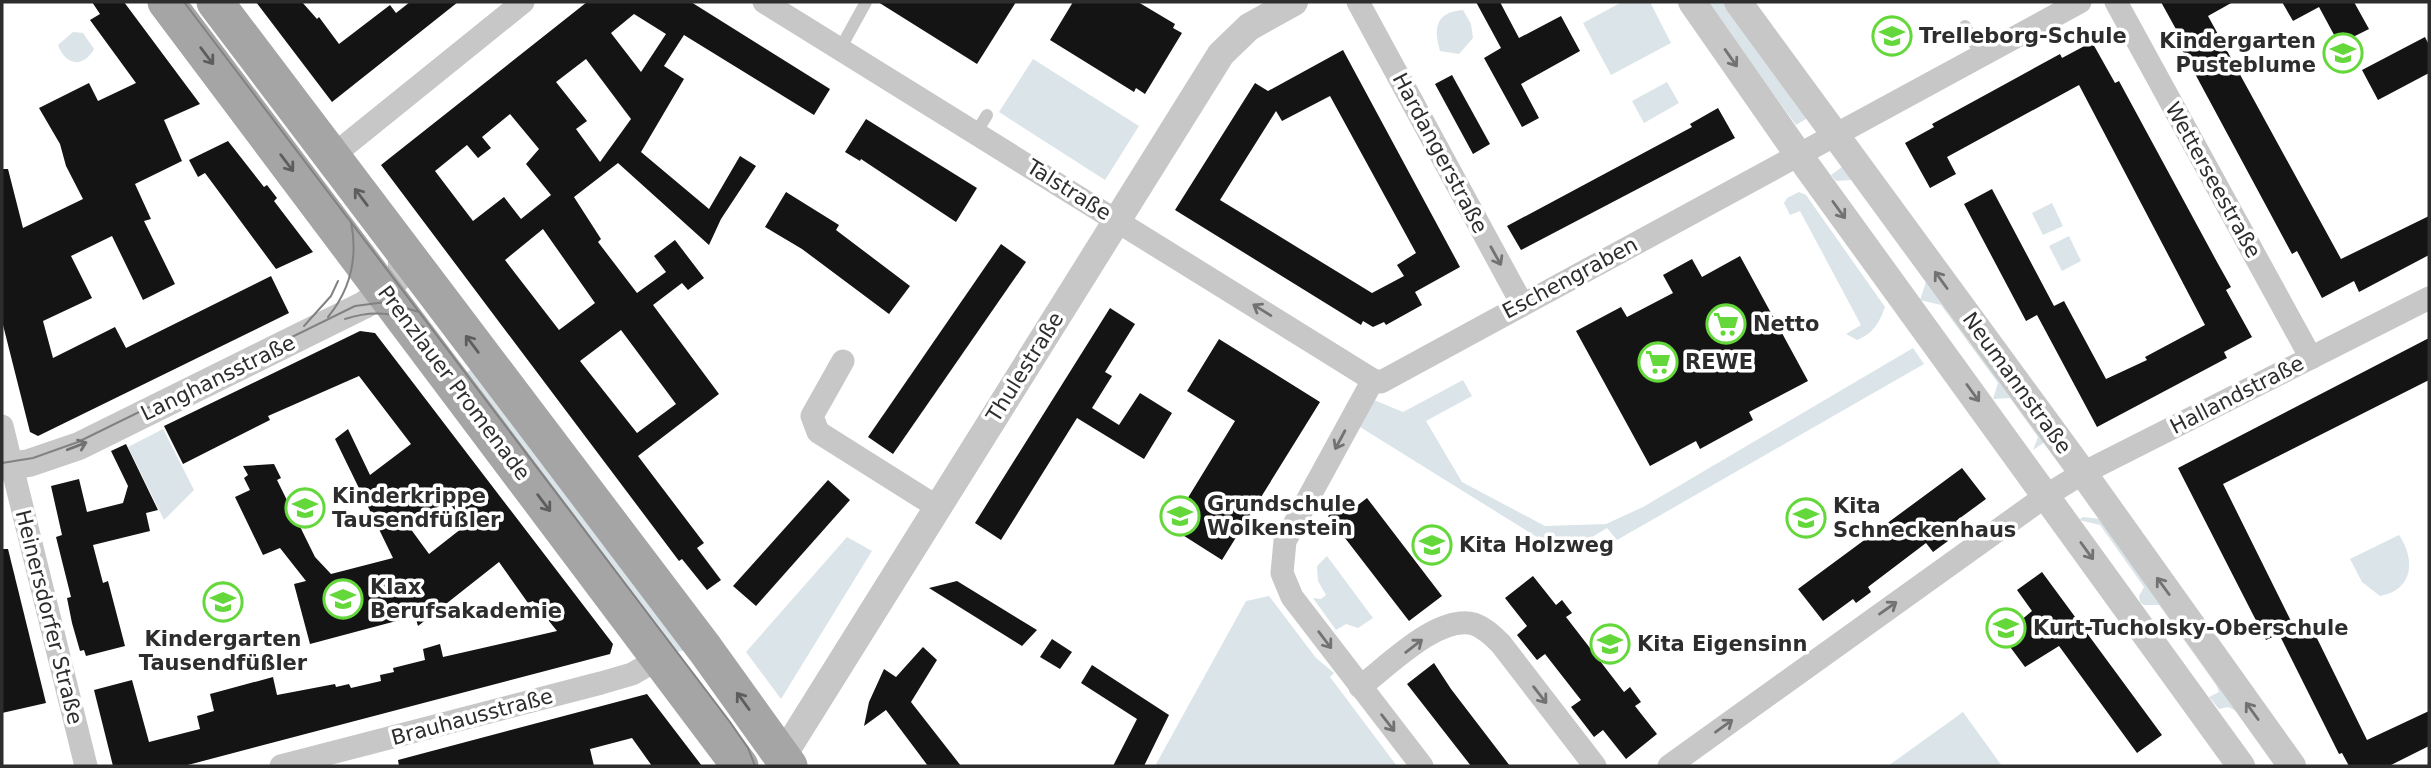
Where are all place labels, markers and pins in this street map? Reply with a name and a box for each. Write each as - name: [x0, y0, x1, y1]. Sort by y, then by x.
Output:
- school or university icon: Trelleborg-Schule: [1871, 15, 1913, 57]
- place label: Trelleborg-Schule: [1919, 24, 2127, 48]
- place label: Kindergarten Pusteblume: [2159, 29, 2316, 77]
- school or university icon: Kindergarten Pusteblume: [2322, 32, 2364, 74]
- supermarket icon: Netto: [1705, 303, 1747, 345]
- place label: Netto: [1753, 312, 1819, 336]
- supermarket icon: REWE: [1637, 341, 1679, 383]
- place label: REWE: [1685, 350, 1753, 374]
- place label: Kinderkrippe Tausendfüßler: [332, 484, 501, 532]
- school or university icon: Kinderkrippe Tausendfüßler: [284, 487, 326, 529]
- place label: Grundschule Wolkenstein: [1207, 492, 1356, 540]
- place label: Kita Schneckenhaus: [1833, 494, 2016, 542]
- school or university icon: Grundschule Wolkenstein: [1159, 495, 1201, 537]
- school or university icon: Kita Schneckenhaus: [1785, 497, 1827, 539]
- school or university icon: Kita Holzweg: [1411, 524, 1453, 566]
- place label: Kita Holzweg: [1459, 533, 1614, 557]
- place label: Klax Berufsakademie: [370, 575, 562, 623]
- school or university icon: Klax Berufsakademie: [322, 578, 364, 620]
- school or university icon: Kindergarten Tausendfüßler: [202, 581, 244, 623]
- school or university icon: Kurt-Tucholsky-Oberschule: [1985, 607, 2027, 649]
- place label: Kurt-Tucholsky-Oberschule: [2033, 616, 2349, 640]
- school or university icon: Kita Eigensinn: [1589, 623, 1631, 665]
- place label: Kindergarten Tausendfüßler: [139, 627, 308, 675]
- place label: Kita Eigensinn: [1637, 632, 1807, 656]

